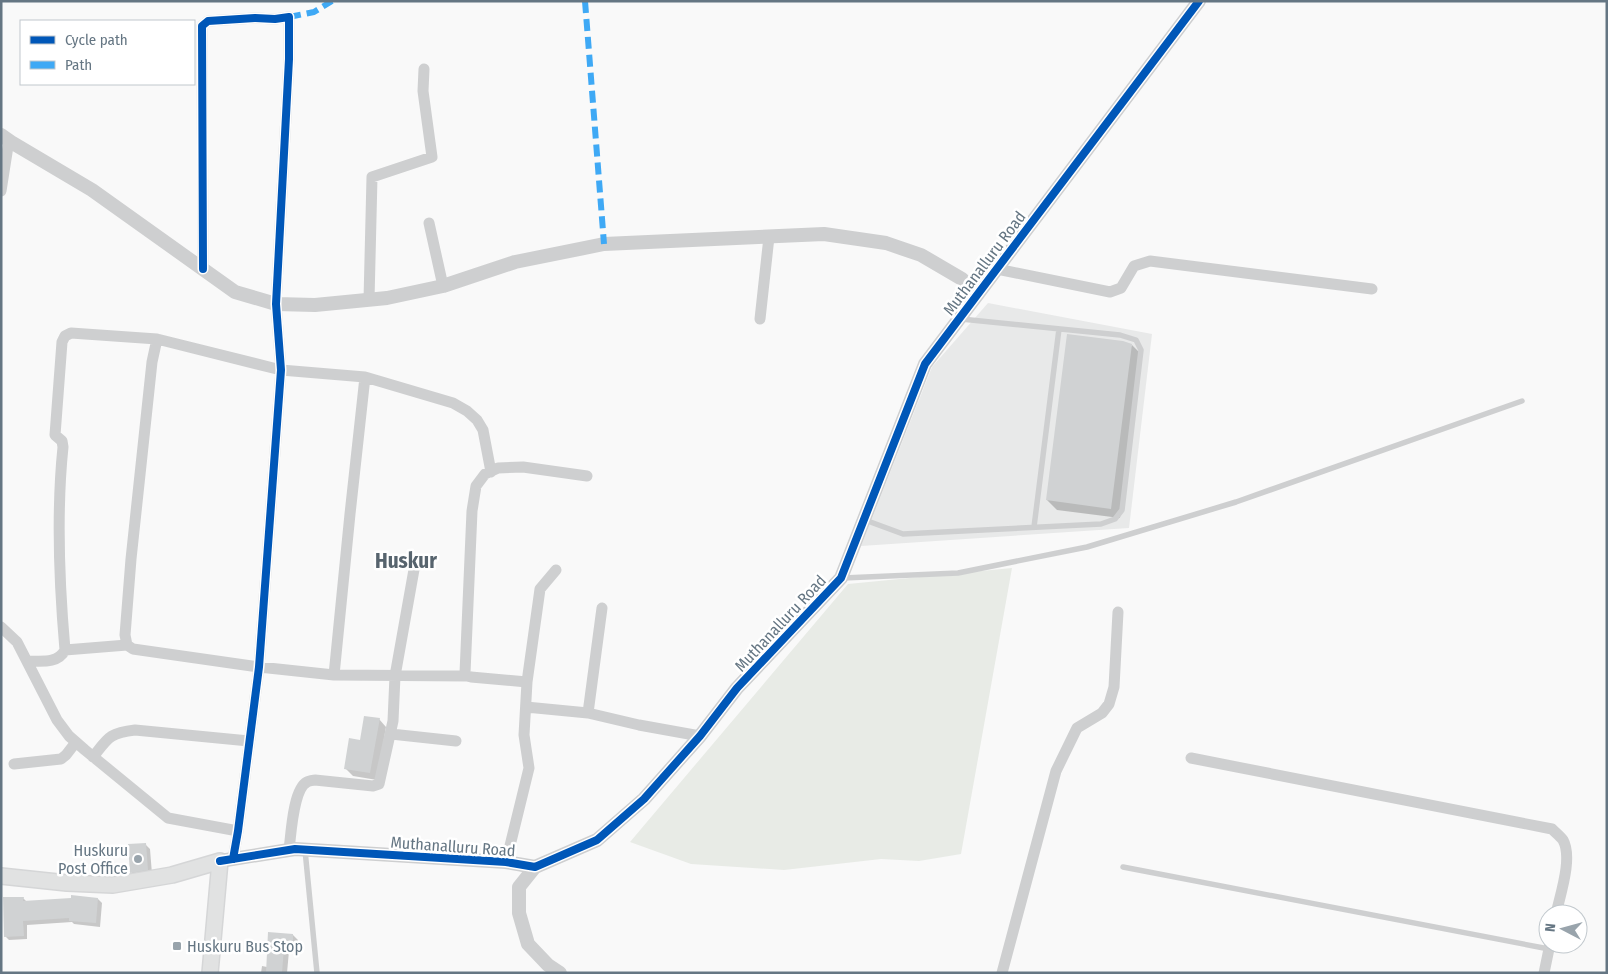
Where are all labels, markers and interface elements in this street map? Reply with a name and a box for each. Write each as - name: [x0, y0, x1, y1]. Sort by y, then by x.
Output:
- legend: [20, 20, 195, 85]
- text: Cycle path: [65, 31, 128, 49]
- text: Path: [65, 56, 92, 74]
- street label: Muthanalluru Road: [939, 208, 1030, 319]
- district label: Huskur: [375, 548, 437, 574]
- street label: Muthanalluru Road: [731, 571, 830, 676]
- street label: Muthanalluru Road: [390, 833, 516, 860]
- place label: Huskuru Post Office: [58, 841, 128, 878]
- marker: Huskuru Post Office: [132, 853, 144, 865]
- north arrow: [1538, 904, 1588, 954]
- text: N: [1542, 923, 1559, 933]
- place label: Huskuru Bus Stop: [187, 937, 303, 956]
- marker: Huskuru Bus Stop: [171, 940, 183, 952]

